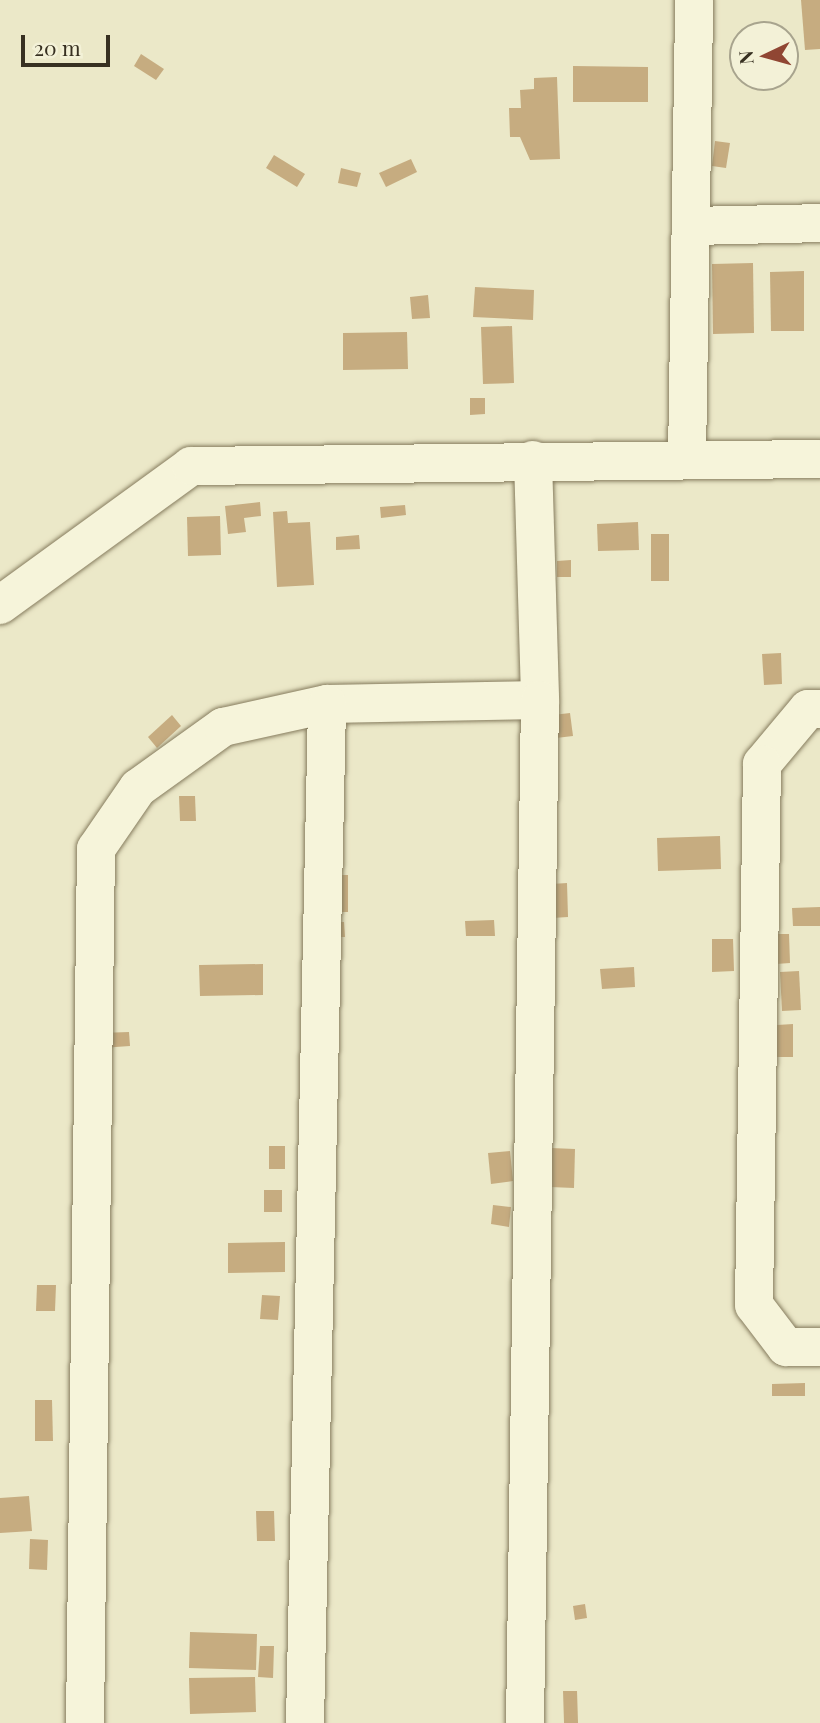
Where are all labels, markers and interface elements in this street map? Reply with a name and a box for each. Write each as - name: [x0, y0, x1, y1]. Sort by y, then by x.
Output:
- scale bar: [24, 21, 114, 65]
- north arrow: [729, 21, 799, 91]
- text: 20 m: [34, 33, 81, 61]
- text: N: [732, 50, 759, 66]

